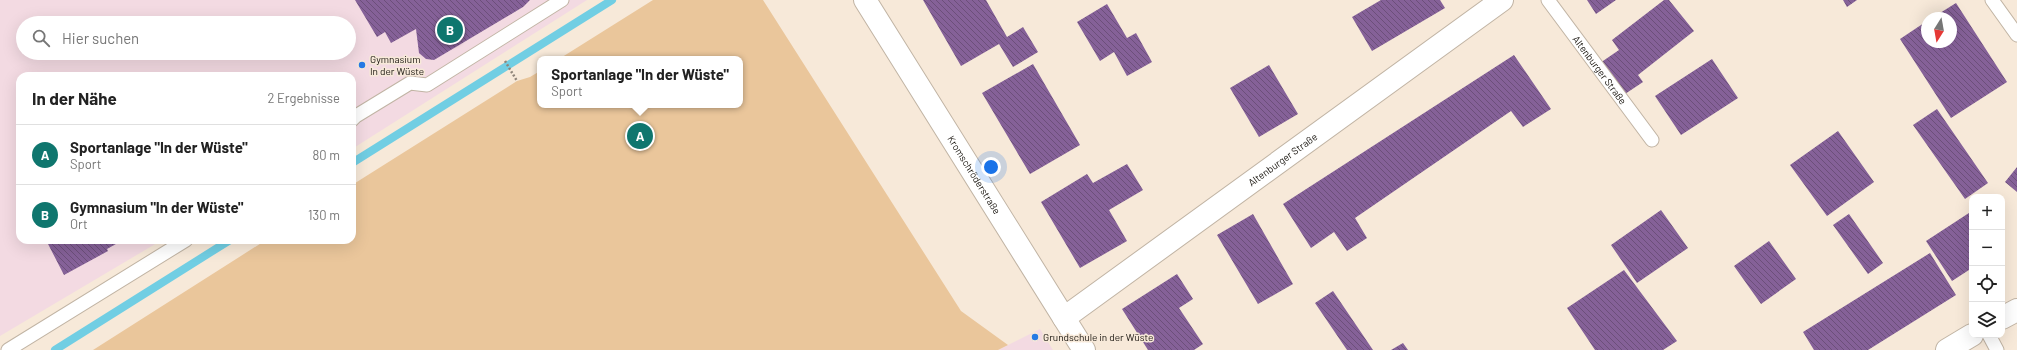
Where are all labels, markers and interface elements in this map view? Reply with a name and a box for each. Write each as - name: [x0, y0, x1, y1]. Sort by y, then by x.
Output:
- north arrow: [1921, 12, 1957, 48]
- pin: B: [437, 15, 463, 45]
- search box: [16, 16, 356, 60]
- icon: search: [30, 27, 52, 49]
- text: Hier suchen: [62, 29, 139, 47]
- street label: Altenburger Straße: [1570, 33, 1629, 107]
- place label: Gymnasium In der Wüste: [370, 53, 424, 77]
- popup: [537, 56, 743, 108]
- marker: Gymnasium In der Wüste: [357, 60, 367, 70]
- text: Sportanlage "In der Wüste": [551, 65, 729, 83]
- text: Sport: [551, 83, 583, 99]
- text: In der Nähe: [32, 88, 117, 108]
- text: 2 Ergebnisse: [267, 90, 340, 106]
- pin: A: [627, 121, 653, 151]
- street label: Altenburger Straße: [1246, 130, 1319, 188]
- street label: Kromschröderstraße: [945, 133, 1003, 216]
- text: Sportanlage "In der Wüste": [70, 138, 248, 156]
- text: A: [41, 147, 49, 163]
- text: 80 m: [313, 147, 340, 163]
- text: Sport: [70, 156, 101, 172]
- your location: [981, 157, 1001, 177]
- map controls: [1969, 194, 2005, 338]
- button: +: [1969, 194, 2005, 230]
- text: Gymnasium "In der Wüste": [70, 198, 244, 216]
- text: B: [41, 207, 49, 223]
- text: 130 m: [308, 207, 340, 223]
- text: Ort: [70, 216, 88, 232]
- button: −: [1969, 230, 2005, 266]
- button: locate: [1969, 266, 2005, 302]
- button: layers: [1969, 302, 2005, 338]
- place label: Grundschule in der Wüste: [1043, 331, 1153, 343]
- marker: Grundschule in der Wüste: [1030, 332, 1040, 342]

